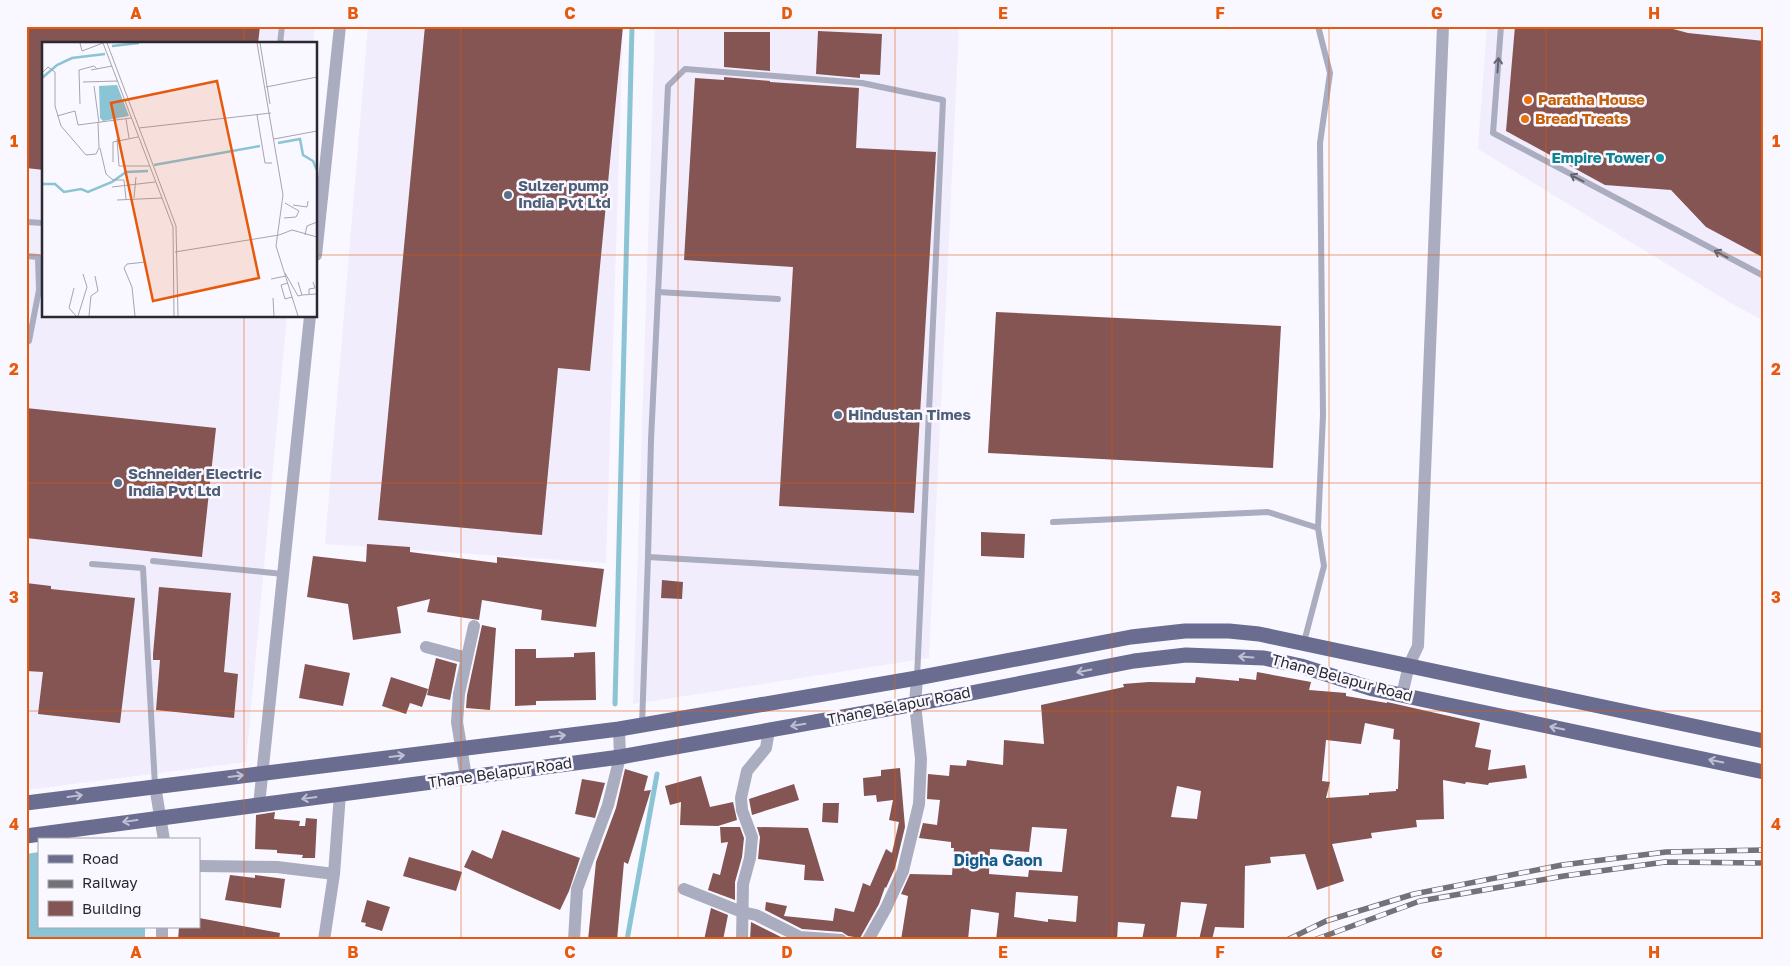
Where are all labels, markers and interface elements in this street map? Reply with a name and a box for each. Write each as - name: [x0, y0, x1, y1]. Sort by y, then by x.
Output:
- text: A: [130, 3, 142, 23]
- text: B: [347, 3, 359, 23]
- text: C: [564, 3, 576, 23]
- text: D: [781, 3, 793, 23]
- text: E: [998, 3, 1008, 23]
- text: F: [1215, 3, 1225, 23]
- text: G: [1431, 3, 1443, 23]
- text: H: [1648, 3, 1660, 23]
- inset map: [42, 42, 318, 318]
- one-way arrow: [1494, 58, 1503, 74]
- place label: Paratha House: [1538, 90, 1645, 108]
- marker: Paratha House: [1522, 94, 1534, 106]
- place label: Bread Treats: [1535, 109, 1628, 127]
- marker: Bread Treats: [1519, 113, 1531, 125]
- text: 1: [10, 131, 18, 151]
- text: 1: [1772, 131, 1780, 151]
- place label: Empire Tower: [1551, 148, 1650, 166]
- marker: Empire Tower: [1654, 152, 1666, 164]
- one-way arrow: [1570, 172, 1585, 182]
- place label: Sulzer pump India Pvt Ltd: [518, 176, 611, 211]
- marker: Sulzer pump India Pvt Ltd: [502, 189, 514, 201]
- one-way arrow: [1714, 248, 1728, 258]
- text: 2: [9, 359, 19, 379]
- text: 2: [1771, 359, 1781, 379]
- place label: Hindustan Times: [848, 405, 971, 423]
- marker: Hindustan Times: [832, 409, 844, 421]
- place label: Schneider Electric India Pvt Ltd: [128, 464, 262, 499]
- marker: Schneider Electric India Pvt Ltd: [112, 477, 124, 489]
- text: 3: [9, 587, 19, 607]
- text: 3: [1771, 587, 1781, 607]
- street label: Thane Belapur Road: [1270, 650, 1415, 705]
- one-way arrow: [1238, 652, 1254, 661]
- one-way arrow: [1077, 666, 1093, 676]
- street label: Thane Belapur Road: [826, 682, 972, 728]
- one-way arrow: [791, 721, 807, 731]
- one-way arrow: [1550, 723, 1566, 732]
- one-way arrow: [550, 731, 566, 741]
- one-way arrow: [389, 751, 405, 761]
- street label: Thane Belapur Road: [427, 753, 573, 791]
- one-way arrow: [1709, 756, 1725, 765]
- one-way arrow: [228, 771, 244, 781]
- one-way arrow: [66, 791, 82, 801]
- one-way arrow: [301, 793, 317, 803]
- text: 4: [9, 814, 19, 834]
- text: 4: [1771, 814, 1781, 834]
- one-way arrow: [123, 816, 139, 826]
- legend: [38, 838, 200, 928]
- text: Road: [82, 849, 119, 867]
- district label: Digha Gaon: [954, 850, 1042, 870]
- text: Railway: [82, 873, 138, 891]
- text: Building: [82, 899, 142, 917]
- text: A: [130, 942, 142, 962]
- text: B: [347, 942, 359, 962]
- text: C: [564, 942, 576, 962]
- text: D: [781, 942, 793, 962]
- text: E: [998, 942, 1008, 962]
- text: F: [1215, 942, 1225, 962]
- text: G: [1431, 942, 1443, 962]
- text: H: [1648, 942, 1660, 962]

